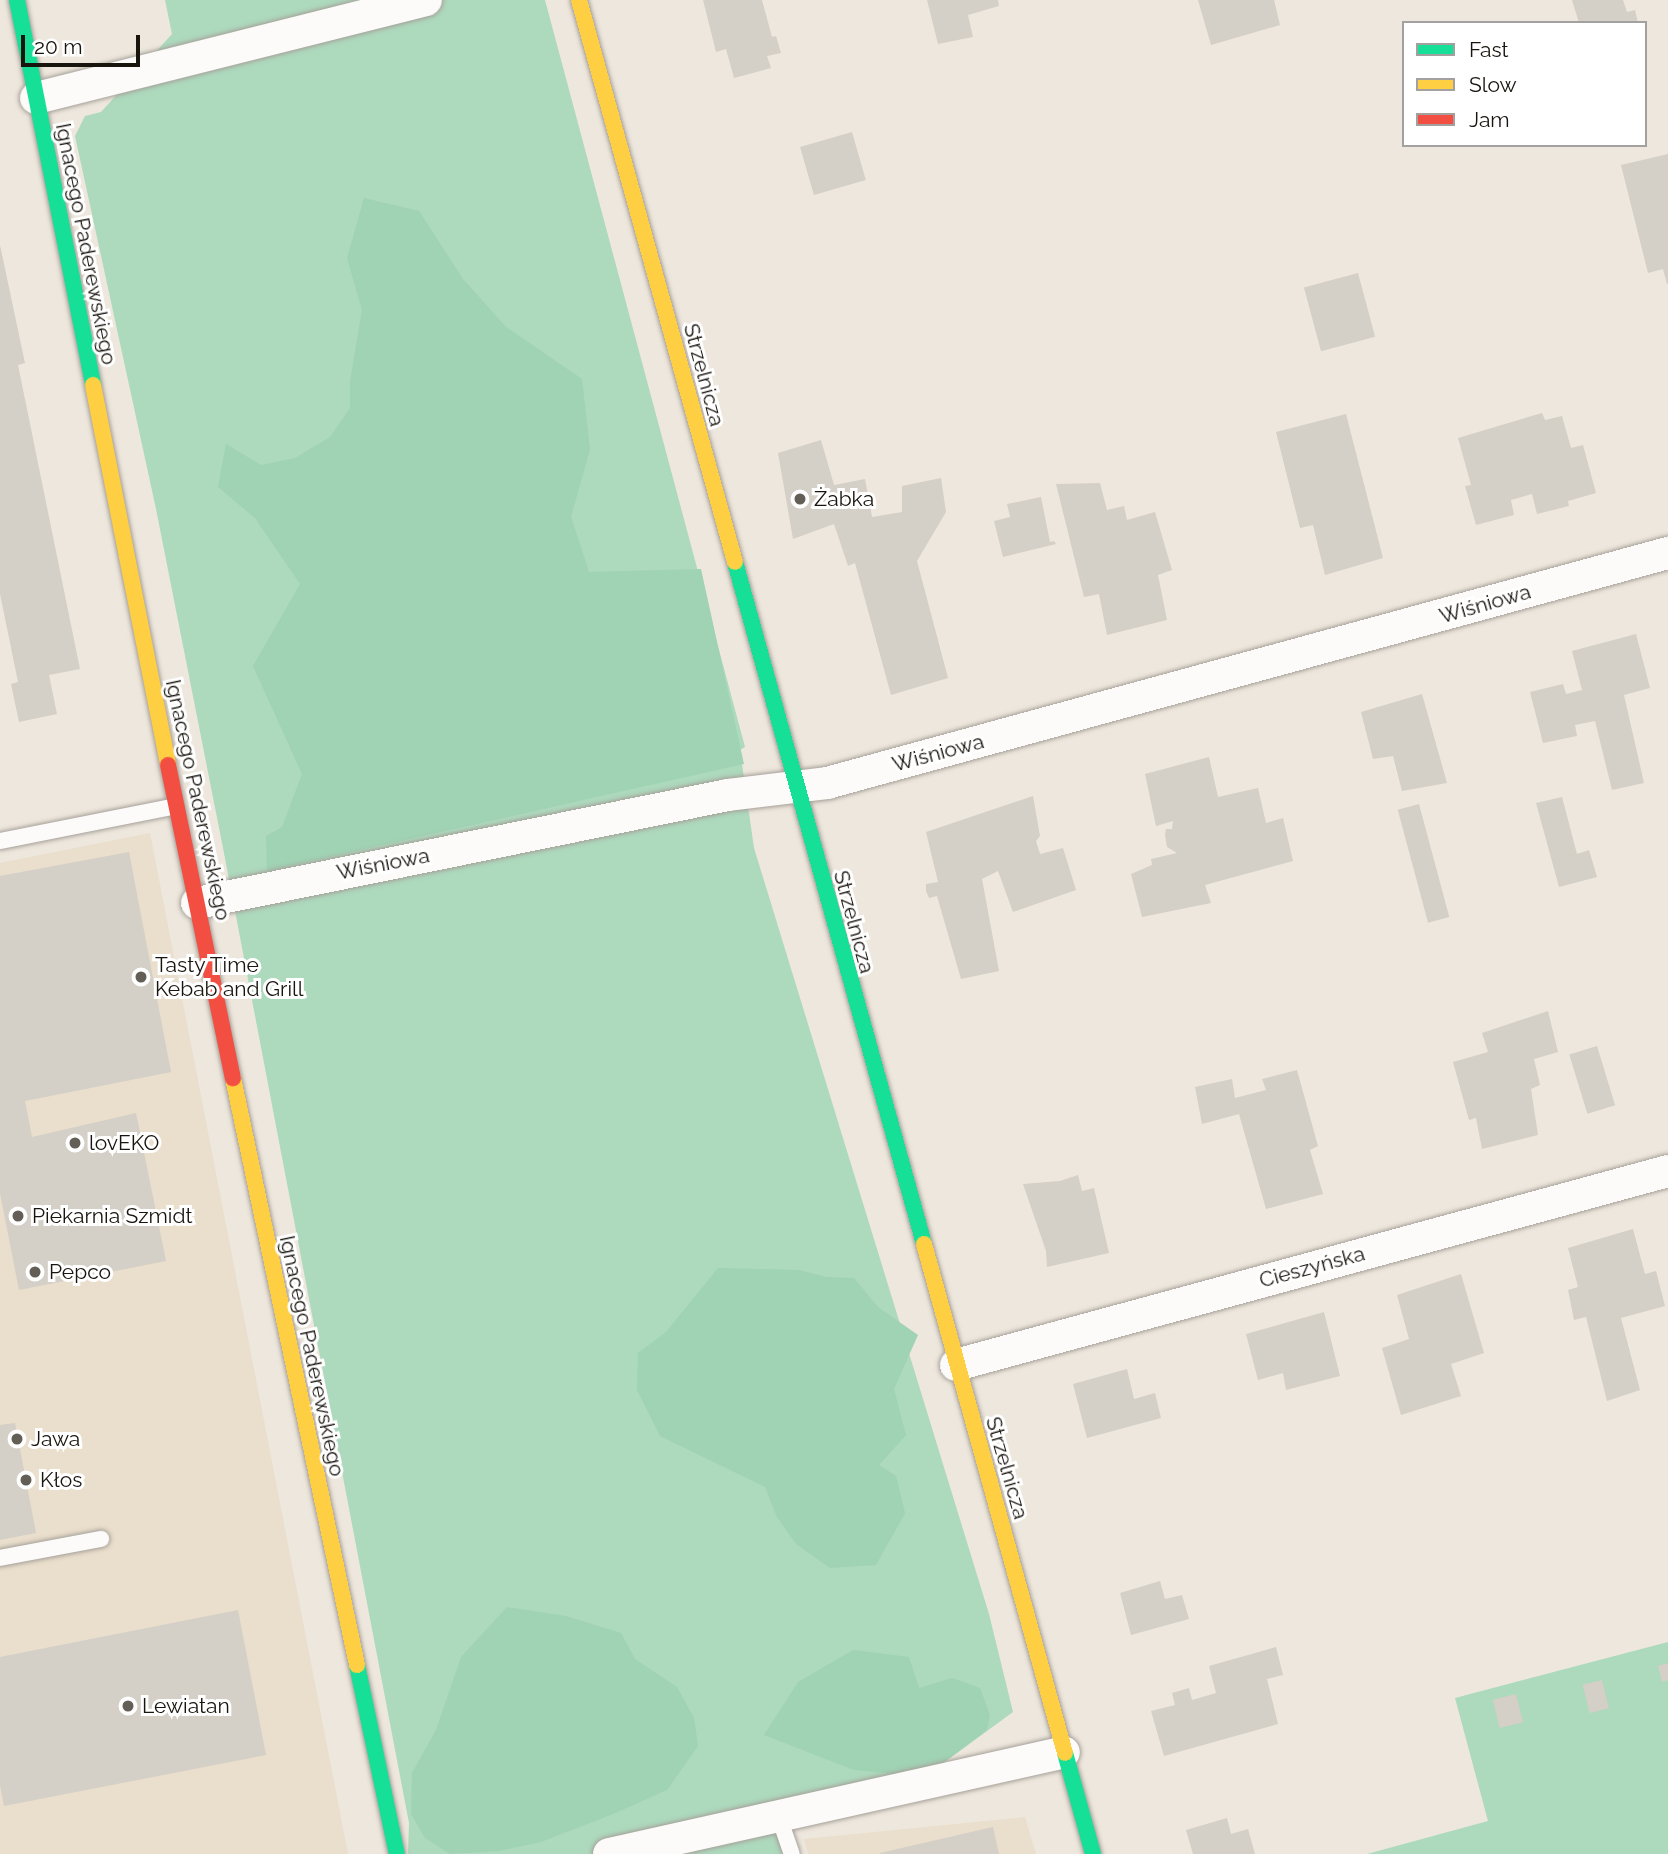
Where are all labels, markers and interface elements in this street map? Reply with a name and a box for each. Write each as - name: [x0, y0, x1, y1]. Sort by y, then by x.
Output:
- scale bar: [24, 21, 144, 65]
- legend: [1402, 21, 1647, 147]
- text: 20 m: [34, 34, 82, 59]
- text: Fast: [1469, 37, 1509, 62]
- text: Slow: [1469, 72, 1517, 97]
- text: Jam: [1469, 107, 1510, 132]
- street label: Ignacego Paderewskiego: [50, 121, 122, 367]
- street label: Strzelnicza: [678, 321, 730, 429]
- place label: Żabka: [814, 486, 874, 512]
- marker: Żabka: [792, 491, 808, 507]
- street label: Wiśniowa: [1436, 579, 1534, 629]
- street label: Ignacego Paderewskiego: [160, 677, 236, 923]
- street label: Wiśniowa: [889, 729, 987, 777]
- street label: Wiśniowa: [335, 843, 431, 885]
- street label: Strzelnicza: [828, 868, 880, 976]
- place label: Tasty Time Kebab and Grill: [155, 952, 303, 1002]
- marker: Tasty Time Kebab and Grill: [133, 969, 149, 985]
- place label: lovEKO: [89, 1130, 159, 1156]
- marker: lovEKO: [67, 1135, 83, 1151]
- place label: Piekarnia Szmidt: [32, 1203, 193, 1229]
- marker: Piekarnia Szmidt: [10, 1208, 26, 1224]
- street label: Ignacego Paderewskiego: [274, 1233, 350, 1479]
- street label: Cieszyńska: [1257, 1241, 1367, 1293]
- place label: Pepco: [49, 1259, 111, 1285]
- marker: Pepco: [27, 1264, 43, 1280]
- street label: Strzelnicza: [980, 1414, 1034, 1522]
- place label: Jawa: [31, 1426, 80, 1452]
- marker: Jawa: [9, 1431, 25, 1447]
- place label: Kłos: [40, 1467, 82, 1493]
- marker: Kłos: [18, 1472, 34, 1488]
- place label: Lewiatan: [142, 1693, 230, 1719]
- marker: Lewiatan: [120, 1698, 136, 1714]

